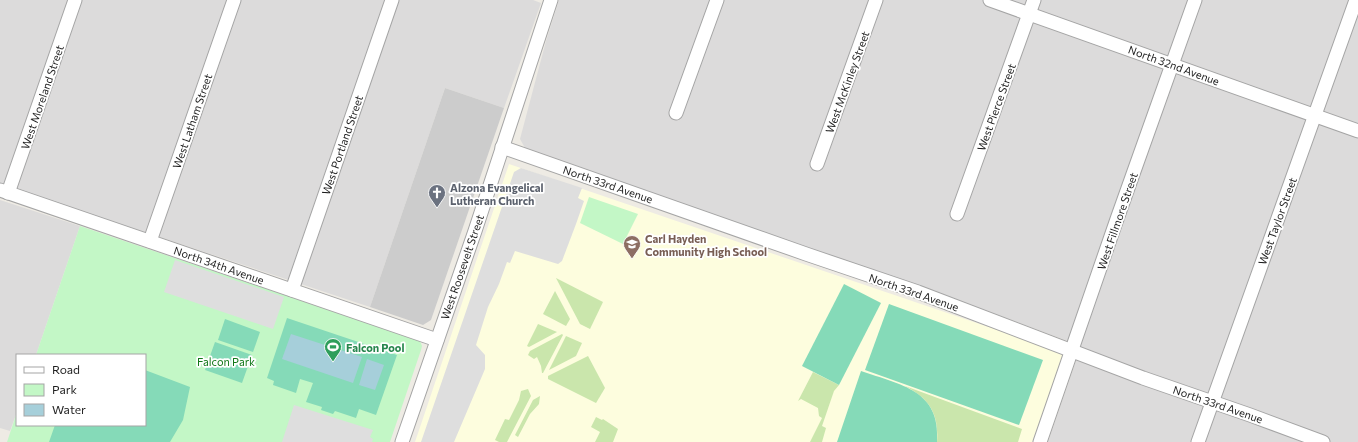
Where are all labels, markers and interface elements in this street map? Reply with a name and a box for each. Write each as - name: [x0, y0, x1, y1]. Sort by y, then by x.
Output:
- street label: West McKinley Street: [822, 29, 872, 135]
- street label: North 32nd Avenue: [1127, 42, 1221, 88]
- street label: West Moreland Street: [18, 43, 66, 151]
- street label: West Pierce Street: [974, 61, 1018, 152]
- street label: West Latham Street: [170, 71, 214, 170]
- street label: West Portland Street: [319, 93, 365, 196]
- street label: North 33rd Avenue: [561, 163, 655, 206]
- street label: West Fillmore Street: [1094, 170, 1140, 271]
- street label: West Taylor Street: [1255, 175, 1299, 267]
- place label: Alzona Evangelical Lutheran Church: [450, 181, 544, 207]
- church icon: Alzona Evangelical Lutheran Church: [427, 183, 447, 208]
- street label: West Roosevelt Street: [438, 212, 486, 321]
- place label: Carl Hayden Community High School: [645, 232, 767, 258]
- school or university icon: Carl Hayden Community High School: [622, 234, 642, 259]
- street label: North 34th Avenue: [172, 243, 266, 287]
- street label: North 33rd Avenue: [867, 271, 961, 314]
- sports icon: Falcon Pool: [323, 337, 343, 362]
- place label: Falcon Pool: [346, 341, 404, 354]
- legend: [16, 354, 146, 426]
- park label: Falcon Park: [197, 355, 255, 368]
- text: Road: [52, 362, 80, 376]
- text: Park: [52, 382, 78, 396]
- street label: North 33rd Avenue: [1171, 383, 1265, 426]
- text: Water: [52, 402, 86, 416]

